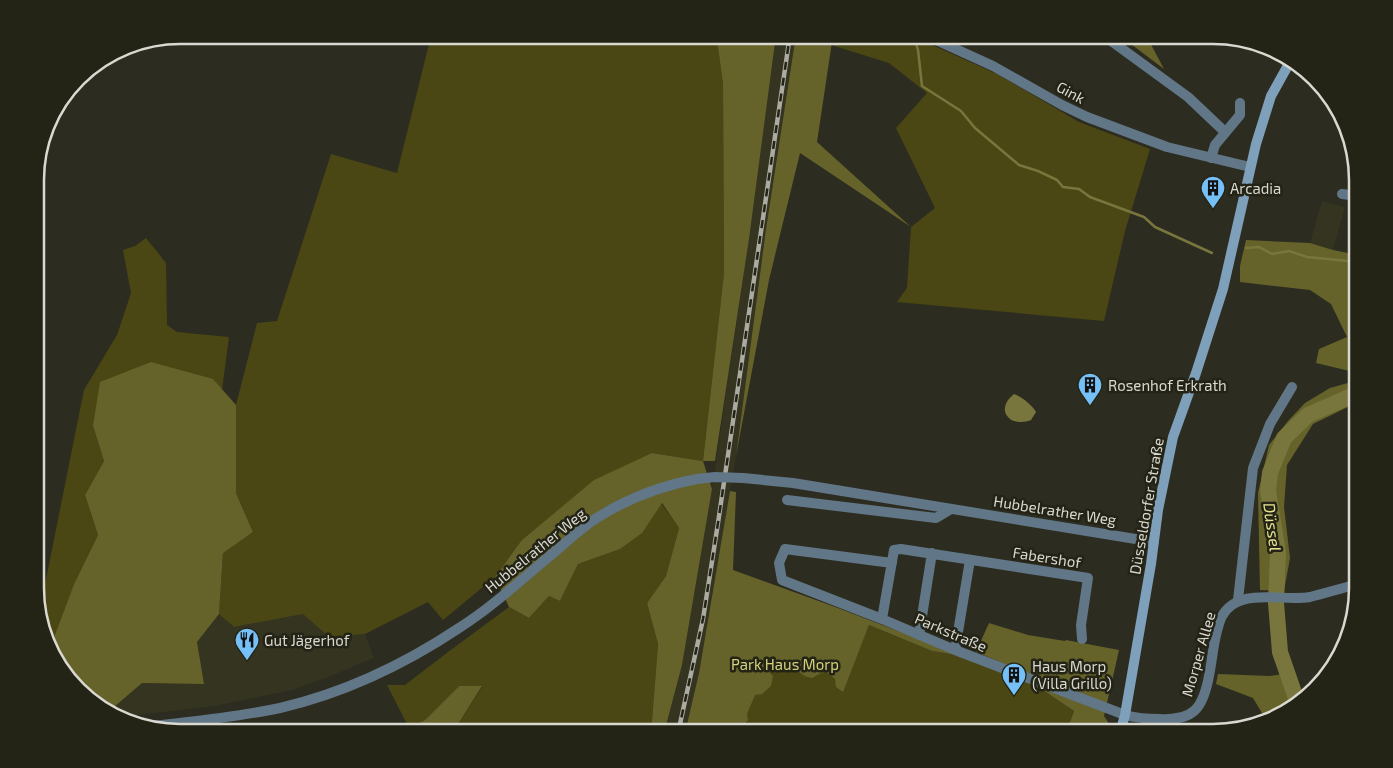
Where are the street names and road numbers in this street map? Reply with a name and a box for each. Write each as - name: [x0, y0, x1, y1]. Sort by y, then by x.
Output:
- street label: Gink: [1054, 77, 1089, 107]
- street label: Düsseldorfer Straße: [1125, 436, 1167, 576]
- street label: Hubbelrather Weg: [992, 491, 1118, 529]
- street label: Hubbelrather Weg: [481, 504, 589, 596]
- street label: Fabershof: [1011, 543, 1083, 571]
- street label: Parkstraße: [912, 609, 990, 655]
- street label: Morper Allee: [1177, 609, 1219, 699]

